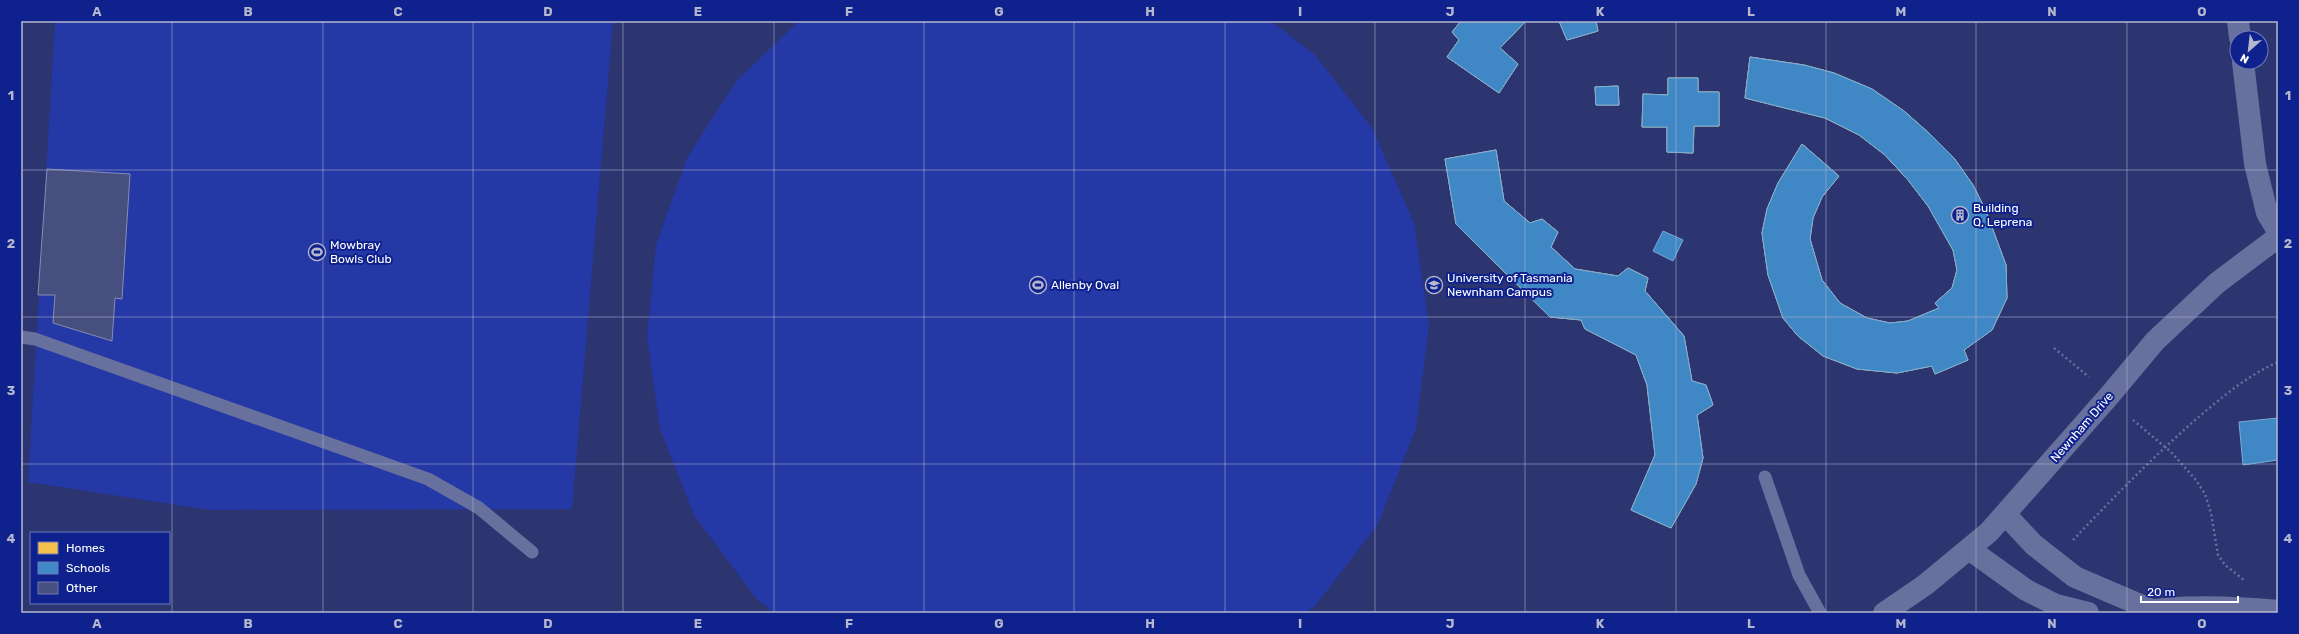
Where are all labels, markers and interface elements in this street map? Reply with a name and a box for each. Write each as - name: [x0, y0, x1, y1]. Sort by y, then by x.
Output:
- text: A: [92, 4, 102, 19]
- text: B: [243, 4, 253, 19]
- text: C: [393, 4, 403, 19]
- text: D: [543, 4, 553, 19]
- text: E: [694, 4, 702, 19]
- text: F: [845, 4, 853, 19]
- text: G: [994, 4, 1004, 19]
- text: H: [1145, 4, 1155, 19]
- text: I: [1298, 4, 1302, 19]
- text: J: [1446, 4, 1454, 19]
- text: K: [1596, 4, 1605, 19]
- text: L: [1747, 4, 1755, 19]
- text: M: [1896, 4, 1906, 19]
- text: N: [2047, 4, 2057, 19]
- text: O: [2197, 4, 2207, 19]
- north arrow: [2229, 30, 2269, 70]
- text: N: [2238, 51, 2251, 66]
- text: 1: [8, 88, 14, 103]
- text: 1: [2285, 88, 2291, 103]
- place label: Building Q, Leprena: [1973, 201, 2032, 229]
- building icon: Building Q, Leprena: [1950, 205, 1970, 225]
- text: 2: [7, 236, 15, 251]
- text: 2: [2284, 236, 2292, 251]
- place label: Mowbray Bowls Club: [330, 238, 392, 266]
- sports icon: Mowbray Bowls Club: [307, 242, 327, 262]
- place label: University of Tasmania Newnham Campus: [1447, 271, 1573, 299]
- sports icon: Allenby Oval: [1028, 275, 1048, 295]
- school or university icon: University of Tasmania Newnham Campus: [1424, 275, 1444, 295]
- place label: Allenby Oval: [1051, 278, 1119, 292]
- text: 3: [7, 383, 16, 398]
- text: 3: [2284, 383, 2293, 398]
- street label: Newnham Drive: [2048, 389, 2116, 465]
- text: 4: [7, 531, 16, 546]
- text: 4: [2284, 531, 2293, 546]
- legend: [30, 532, 170, 604]
- text: Homes: [66, 541, 105, 555]
- text: Schools: [66, 561, 110, 575]
- scale bar: [2141, 578, 2238, 604]
- text: Other: [66, 581, 98, 595]
- text: 20 m: [2147, 585, 2175, 599]
- text: A: [92, 616, 102, 631]
- text: B: [243, 616, 253, 631]
- text: C: [393, 616, 403, 631]
- text: D: [543, 616, 553, 631]
- text: E: [694, 616, 702, 631]
- text: F: [845, 616, 853, 631]
- text: G: [994, 616, 1004, 631]
- text: H: [1145, 616, 1155, 631]
- text: I: [1298, 616, 1302, 631]
- text: J: [1446, 616, 1454, 631]
- text: K: [1596, 616, 1605, 631]
- text: L: [1747, 616, 1755, 631]
- text: M: [1896, 616, 1906, 631]
- text: N: [2047, 616, 2057, 631]
- text: O: [2197, 616, 2207, 631]

